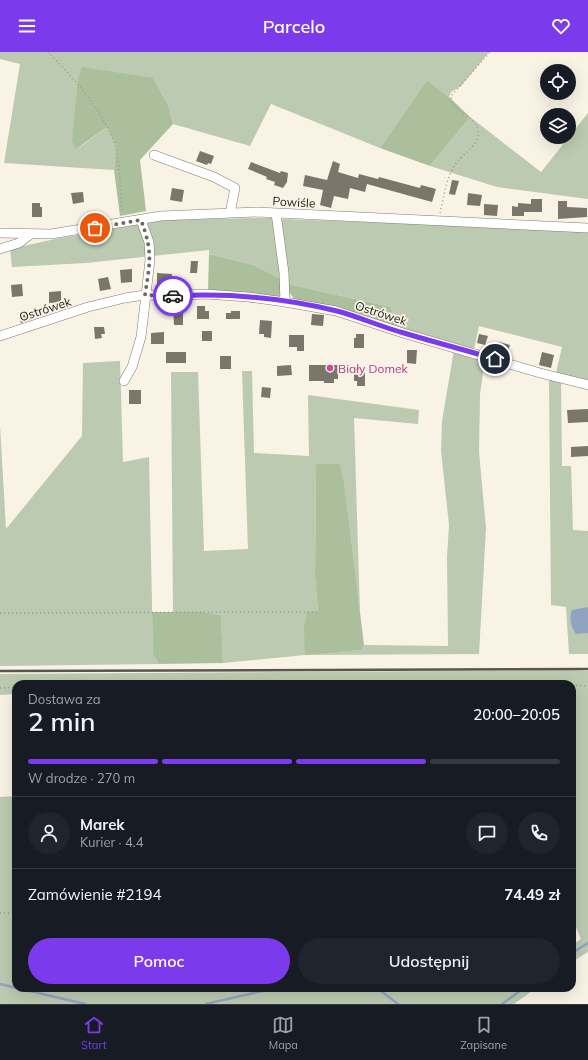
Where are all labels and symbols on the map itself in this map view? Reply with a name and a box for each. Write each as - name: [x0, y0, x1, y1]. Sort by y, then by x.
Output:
- street label: Powiśle: [272, 193, 316, 211]
- pin: [78, 211, 112, 245]
- courier: [153, 276, 193, 316]
- street label: Ostrówek: [17, 293, 74, 324]
- street label: Ostrówek: [353, 298, 410, 329]
- pin: [478, 342, 512, 376]
- place label: Biały Domek: [338, 361, 408, 376]
- marker: Biały Domek: [325, 363, 335, 373]

